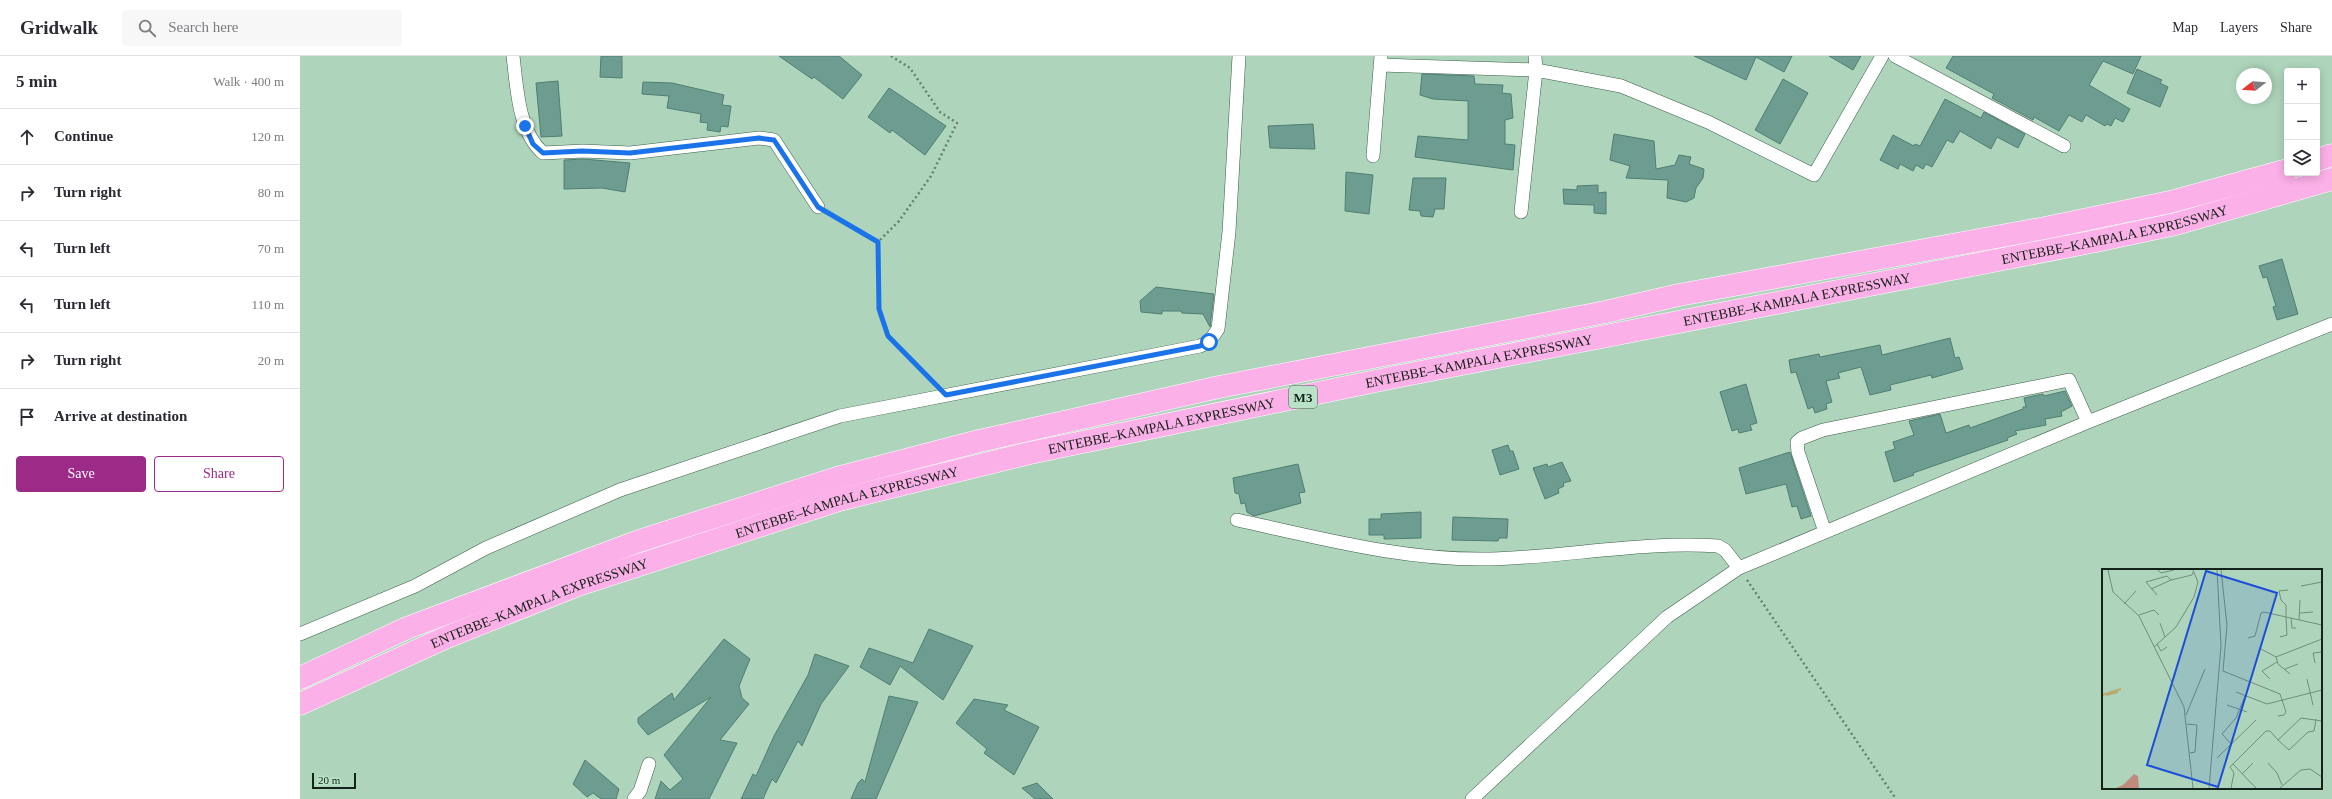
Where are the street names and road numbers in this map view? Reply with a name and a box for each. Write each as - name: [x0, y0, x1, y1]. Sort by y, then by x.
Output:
- street label: ENTEBBE–KAMPALA EXPRESSWAY: [2000, 202, 2229, 267]
- street label: ENTEBBE–KAMPALA EXPRESSWAY: [1682, 270, 1912, 328]
- street label: ENTEBBE–KAMPALA EXPRESSWAY: [1364, 331, 1594, 391]
- road number: M3: [1289, 386, 1317, 408]
- street label: ENTEBBE–KAMPALA EXPRESSWAY: [1047, 395, 1276, 457]
- street label: ENTEBBE–KAMPALA EXPRESSWAY: [733, 463, 960, 541]
- street label: ENTEBBE–KAMPALA EXPRESSWAY: [428, 555, 650, 651]

